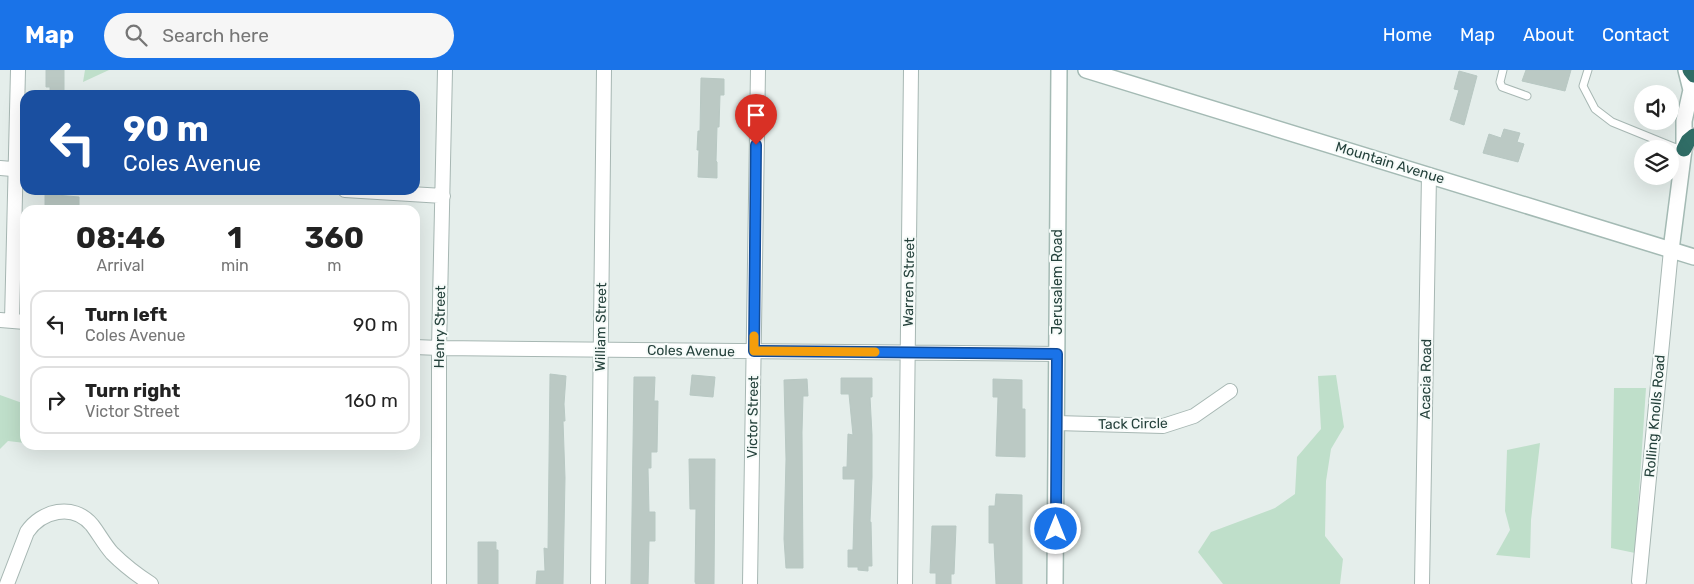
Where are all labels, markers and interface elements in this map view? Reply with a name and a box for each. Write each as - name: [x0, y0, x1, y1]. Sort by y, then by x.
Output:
- search box: [104, 13, 454, 58]
- text: Map: [25, 21, 74, 49]
- icon: search: [122, 21, 150, 49]
- text: Search here: [162, 24, 269, 47]
- text: Home: [1383, 24, 1432, 46]
- text: Map: [1460, 24, 1495, 46]
- text: About: [1523, 24, 1574, 46]
- text: Contact: [1602, 24, 1669, 46]
- map controls: [1634, 85, 1679, 185]
- button: sound: [1634, 85, 1679, 130]
- pin: [735, 94, 777, 145]
- icon: arrive: [742, 101, 770, 129]
- text: 90 m: [123, 108, 209, 150]
- icon: left: [40, 110, 105, 175]
- street label: Mountain Avenue: [1333, 138, 1447, 188]
- button: layers: [1634, 140, 1679, 185]
- text: Coles Avenue: [123, 150, 261, 177]
- text: 08:46: [76, 220, 165, 256]
- text: 1: [227, 220, 242, 256]
- text: 360: [305, 220, 364, 256]
- street label: Jerusalem Road: [1049, 229, 1066, 335]
- street label: Warren Street: [900, 237, 918, 327]
- text: Arrival: [96, 256, 145, 275]
- text: min: [221, 256, 249, 275]
- text: m: [327, 256, 342, 275]
- street label: William Street: [592, 282, 610, 372]
- street label: Henry Street: [431, 285, 449, 369]
- text: Turn left: [85, 303, 167, 326]
- icon: left: [42, 310, 70, 338]
- text: 90 m: [353, 313, 398, 336]
- text: Coles Avenue: [85, 326, 185, 345]
- street label: Acacia Road: [1417, 339, 1435, 419]
- street label: Coles Avenue: [647, 342, 735, 360]
- street label: Rolling Knolls Road: [1641, 354, 1669, 478]
- street label: Victor Street: [744, 375, 762, 458]
- text: Turn right: [85, 379, 180, 402]
- icon: right: [42, 386, 70, 414]
- text: 160 m: [345, 389, 398, 412]
- text: Victor Street: [85, 402, 179, 421]
- street label: Tack Circle: [1098, 415, 1168, 433]
- position arrow: [1029, 502, 1081, 554]

